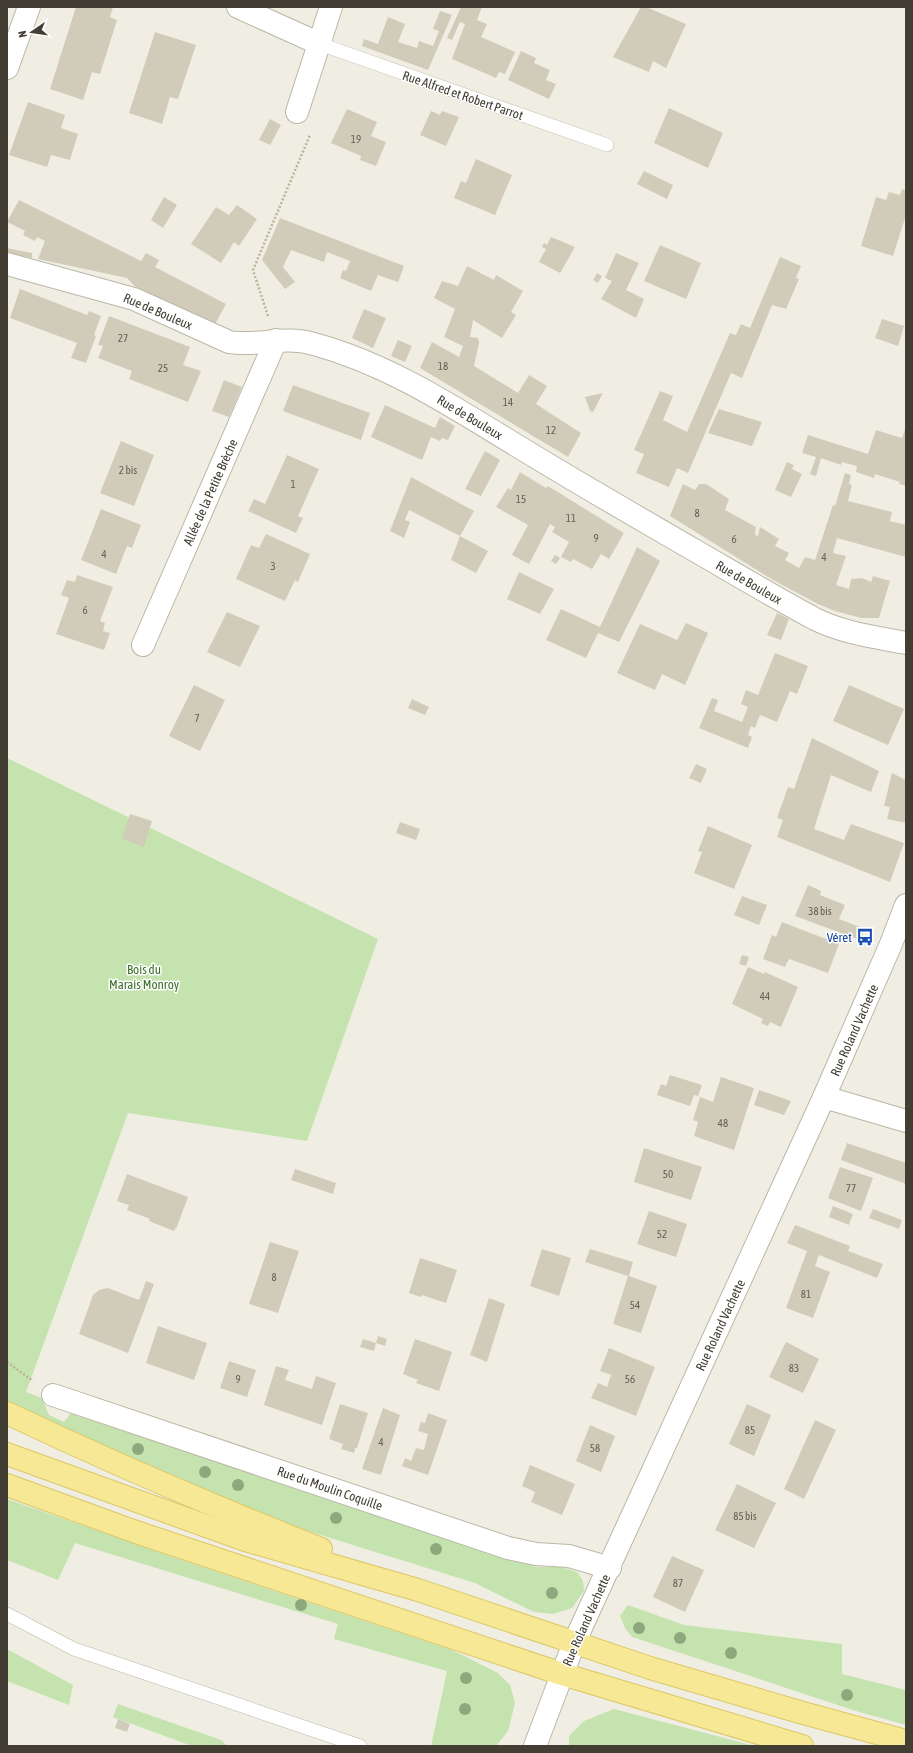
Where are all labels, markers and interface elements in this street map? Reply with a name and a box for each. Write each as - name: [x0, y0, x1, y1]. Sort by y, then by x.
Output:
- north arrow: [12, 12, 52, 52]
- text: N: [16, 30, 29, 39]
- street label: Rue Alfred et Robert Parrot: [401, 68, 525, 123]
- house number: 19: [351, 133, 361, 145]
- street label: Rue de Bouleux: [121, 290, 195, 333]
- house number: 27: [118, 332, 128, 344]
- house number: 18: [438, 360, 448, 372]
- house number: 25: [158, 362, 168, 374]
- street label: Rue de Bouleux: [434, 392, 506, 443]
- house number: 14: [503, 396, 513, 408]
- house number: 12: [546, 424, 556, 436]
- street label: Allée de la Petite Brèche: [180, 437, 241, 548]
- house number: 2 bis: [119, 464, 137, 476]
- house number: 1: [290, 478, 296, 490]
- house number: 15: [516, 493, 526, 505]
- house number: 8: [694, 507, 700, 519]
- house number: 11: [566, 512, 576, 524]
- house number: 9: [593, 532, 599, 544]
- house number: 6: [731, 533, 737, 545]
- house number: 4: [101, 548, 107, 560]
- house number: 4: [821, 551, 827, 563]
- street label: Rue de Bouleux: [713, 558, 785, 608]
- house number: 3: [270, 560, 276, 572]
- house number: 6: [82, 604, 88, 616]
- house number: 7: [194, 712, 200, 724]
- house number: 38 bis: [808, 905, 832, 917]
- bus stop icon: Véret: [855, 927, 875, 947]
- place label: Véret: [827, 930, 852, 945]
- park label: Bois du Marais Monroy: [109, 962, 180, 992]
- street label: Rue Roland Vachette: [827, 982, 882, 1079]
- house number: 44: [760, 990, 770, 1002]
- house number: 48: [718, 1117, 728, 1129]
- house number: 50: [663, 1168, 673, 1180]
- house number: 77: [846, 1182, 856, 1194]
- house number: 52: [657, 1228, 667, 1240]
- house number: 8: [271, 1271, 277, 1283]
- street label: Rue Roland Vachette: [693, 1277, 748, 1373]
- house number: 81: [801, 1288, 811, 1300]
- house number: 54: [630, 1299, 640, 1311]
- house number: 83: [789, 1362, 799, 1374]
- house number: 9: [235, 1373, 241, 1385]
- house number: 56: [625, 1373, 635, 1385]
- house number: 85: [745, 1424, 755, 1436]
- house number: 4: [378, 1436, 384, 1448]
- house number: 58: [590, 1442, 600, 1454]
- street label: Rue du Moulin Coquille: [275, 1463, 385, 1514]
- house number: 85 bis: [733, 1510, 757, 1522]
- street label: Rue Roland Vachette: [559, 1572, 614, 1669]
- house number: 87: [673, 1577, 683, 1589]

